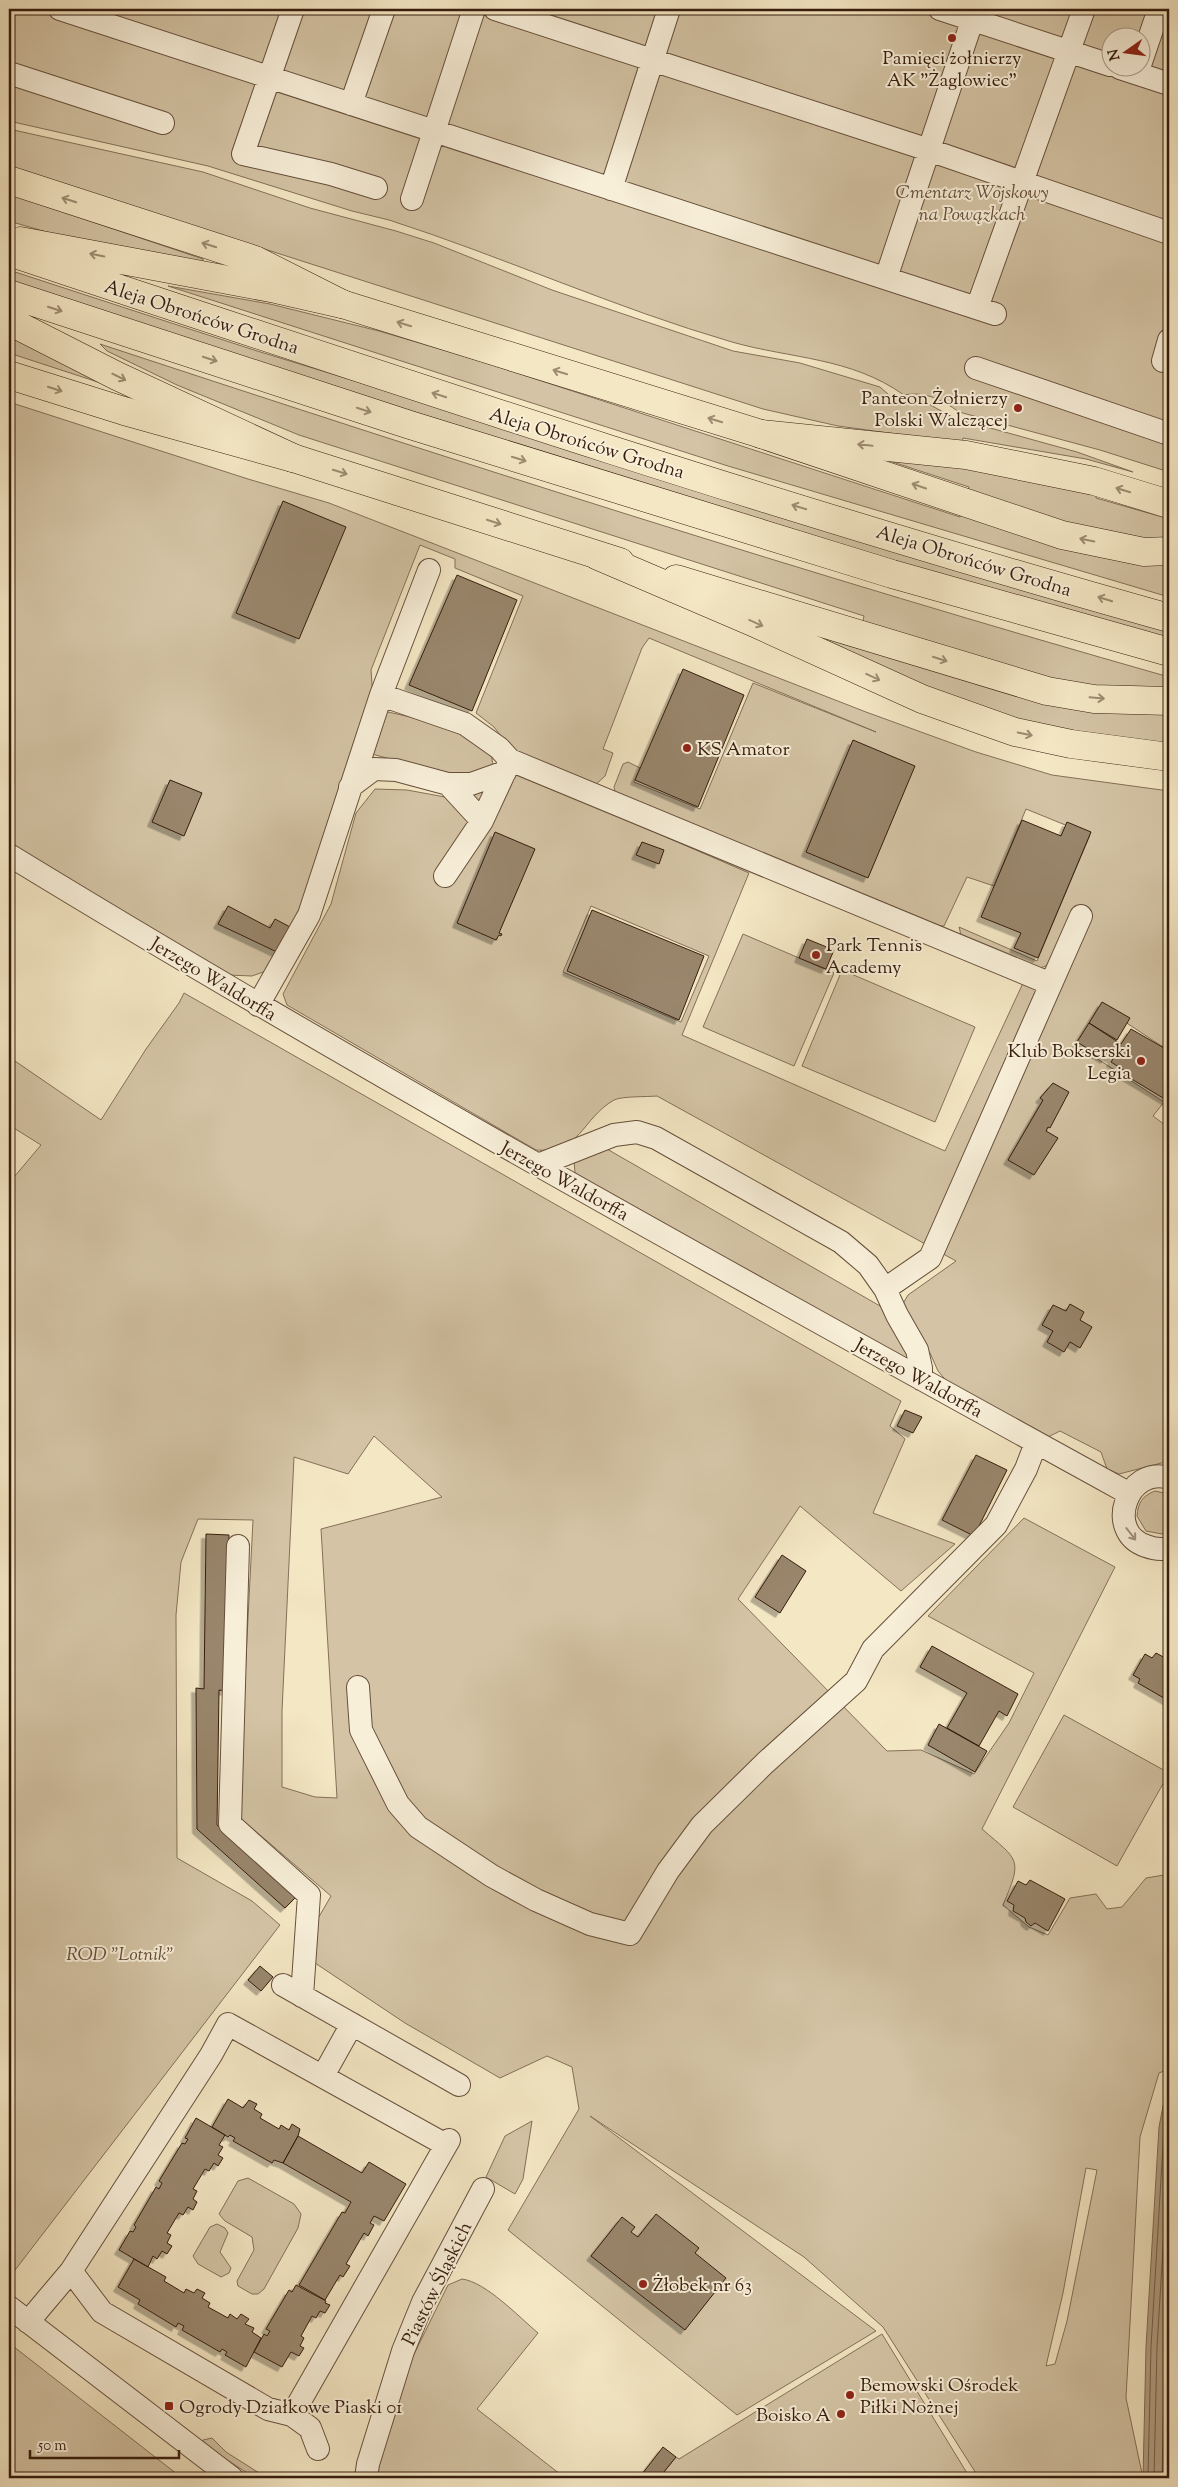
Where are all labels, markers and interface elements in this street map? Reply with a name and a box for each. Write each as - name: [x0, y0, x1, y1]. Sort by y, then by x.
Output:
- north arrow: [1100, 28, 1150, 78]
- marker: Pamięci żołnierzy AK "Żaglowiec": [946, 32, 958, 44]
- place label: Pamięci żołnierzy AK "Żaglowiec": [882, 46, 1022, 95]
- text: N: [1104, 47, 1126, 63]
- park label: Cmentarz Wojskowy na Powązkach: [896, 180, 1049, 229]
- one-way arrow: [61, 194, 77, 204]
- one-way arrow: [202, 240, 217, 249]
- one-way arrow: [89, 250, 105, 259]
- street label: Aleja Obrońców Grodna: [101, 274, 302, 363]
- one-way arrow: [47, 304, 63, 314]
- one-way arrow: [397, 318, 413, 328]
- one-way arrow: [201, 354, 217, 364]
- one-way arrow: [552, 366, 568, 376]
- one-way arrow: [111, 372, 126, 382]
- one-way arrow: [47, 385, 63, 395]
- place label: Panteon Żołnierzy Polski Walczącej: [861, 386, 1009, 435]
- one-way arrow: [432, 390, 448, 399]
- street label: Aleja Obrońców Grodna: [485, 402, 687, 487]
- marker: Panteon Żołnierzy Polski Walczącej: [1012, 402, 1024, 414]
- one-way arrow: [356, 405, 372, 415]
- one-way arrow: [707, 414, 723, 424]
- one-way arrow: [857, 440, 873, 449]
- one-way arrow: [511, 454, 527, 464]
- one-way arrow: [331, 468, 347, 478]
- one-way arrow: [911, 481, 927, 491]
- one-way arrow: [1115, 485, 1131, 495]
- one-way arrow: [791, 502, 807, 512]
- one-way arrow: [486, 517, 502, 527]
- street label: Aleja Obrońców Grodna: [872, 520, 1074, 605]
- one-way arrow: [1079, 535, 1095, 544]
- one-way arrow: [1098, 594, 1114, 604]
- one-way arrow: [748, 619, 763, 629]
- one-way arrow: [932, 655, 947, 664]
- one-way arrow: [865, 673, 880, 682]
- one-way arrow: [1089, 694, 1105, 703]
- one-way arrow: [1017, 730, 1033, 739]
- place label: KS Amator: [697, 737, 790, 764]
- marker: KS Amator: [681, 742, 693, 754]
- street label: Jerzego Waldorffa: [143, 931, 281, 1029]
- place label: Park Tennis Academy: [826, 933, 922, 982]
- marker: Park Tennis Academy: [810, 949, 822, 961]
- place label: Klub Bokserski Legia: [1008, 1039, 1131, 1088]
- marker: Klub Bokserski Legia: [1135, 1055, 1147, 1067]
- street label: Jerzego Waldorffa: [494, 1135, 633, 1229]
- street label: Jerzego Waldorffa: [848, 1332, 987, 1426]
- one-way arrow: [1126, 1527, 1136, 1541]
- park label: ROD "Lotnik": [66, 1942, 174, 1969]
- street label: Piastów Śląskich: [397, 2218, 480, 2351]
- place label: Żłobek nr 63: [653, 2273, 752, 2300]
- marker: Żłobek nr 63: [637, 2278, 649, 2290]
- place label: Bemowski Ośrodek Piłki Nożnej: [860, 2373, 1019, 2422]
- marker: Bemowski Ośrodek Piłki Nożnej: [844, 2389, 856, 2401]
- place label: Ogrody Działkowe Piaski 01: [179, 2395, 403, 2422]
- marker: Ogrody Działkowe Piaski 01: [163, 2400, 175, 2412]
- place label: Boisko A: [756, 2403, 832, 2430]
- marker: Boisko A: [835, 2408, 847, 2420]
- scale bar: [30, 2427, 179, 2459]
- text: 50 m: [37, 2436, 67, 2457]

